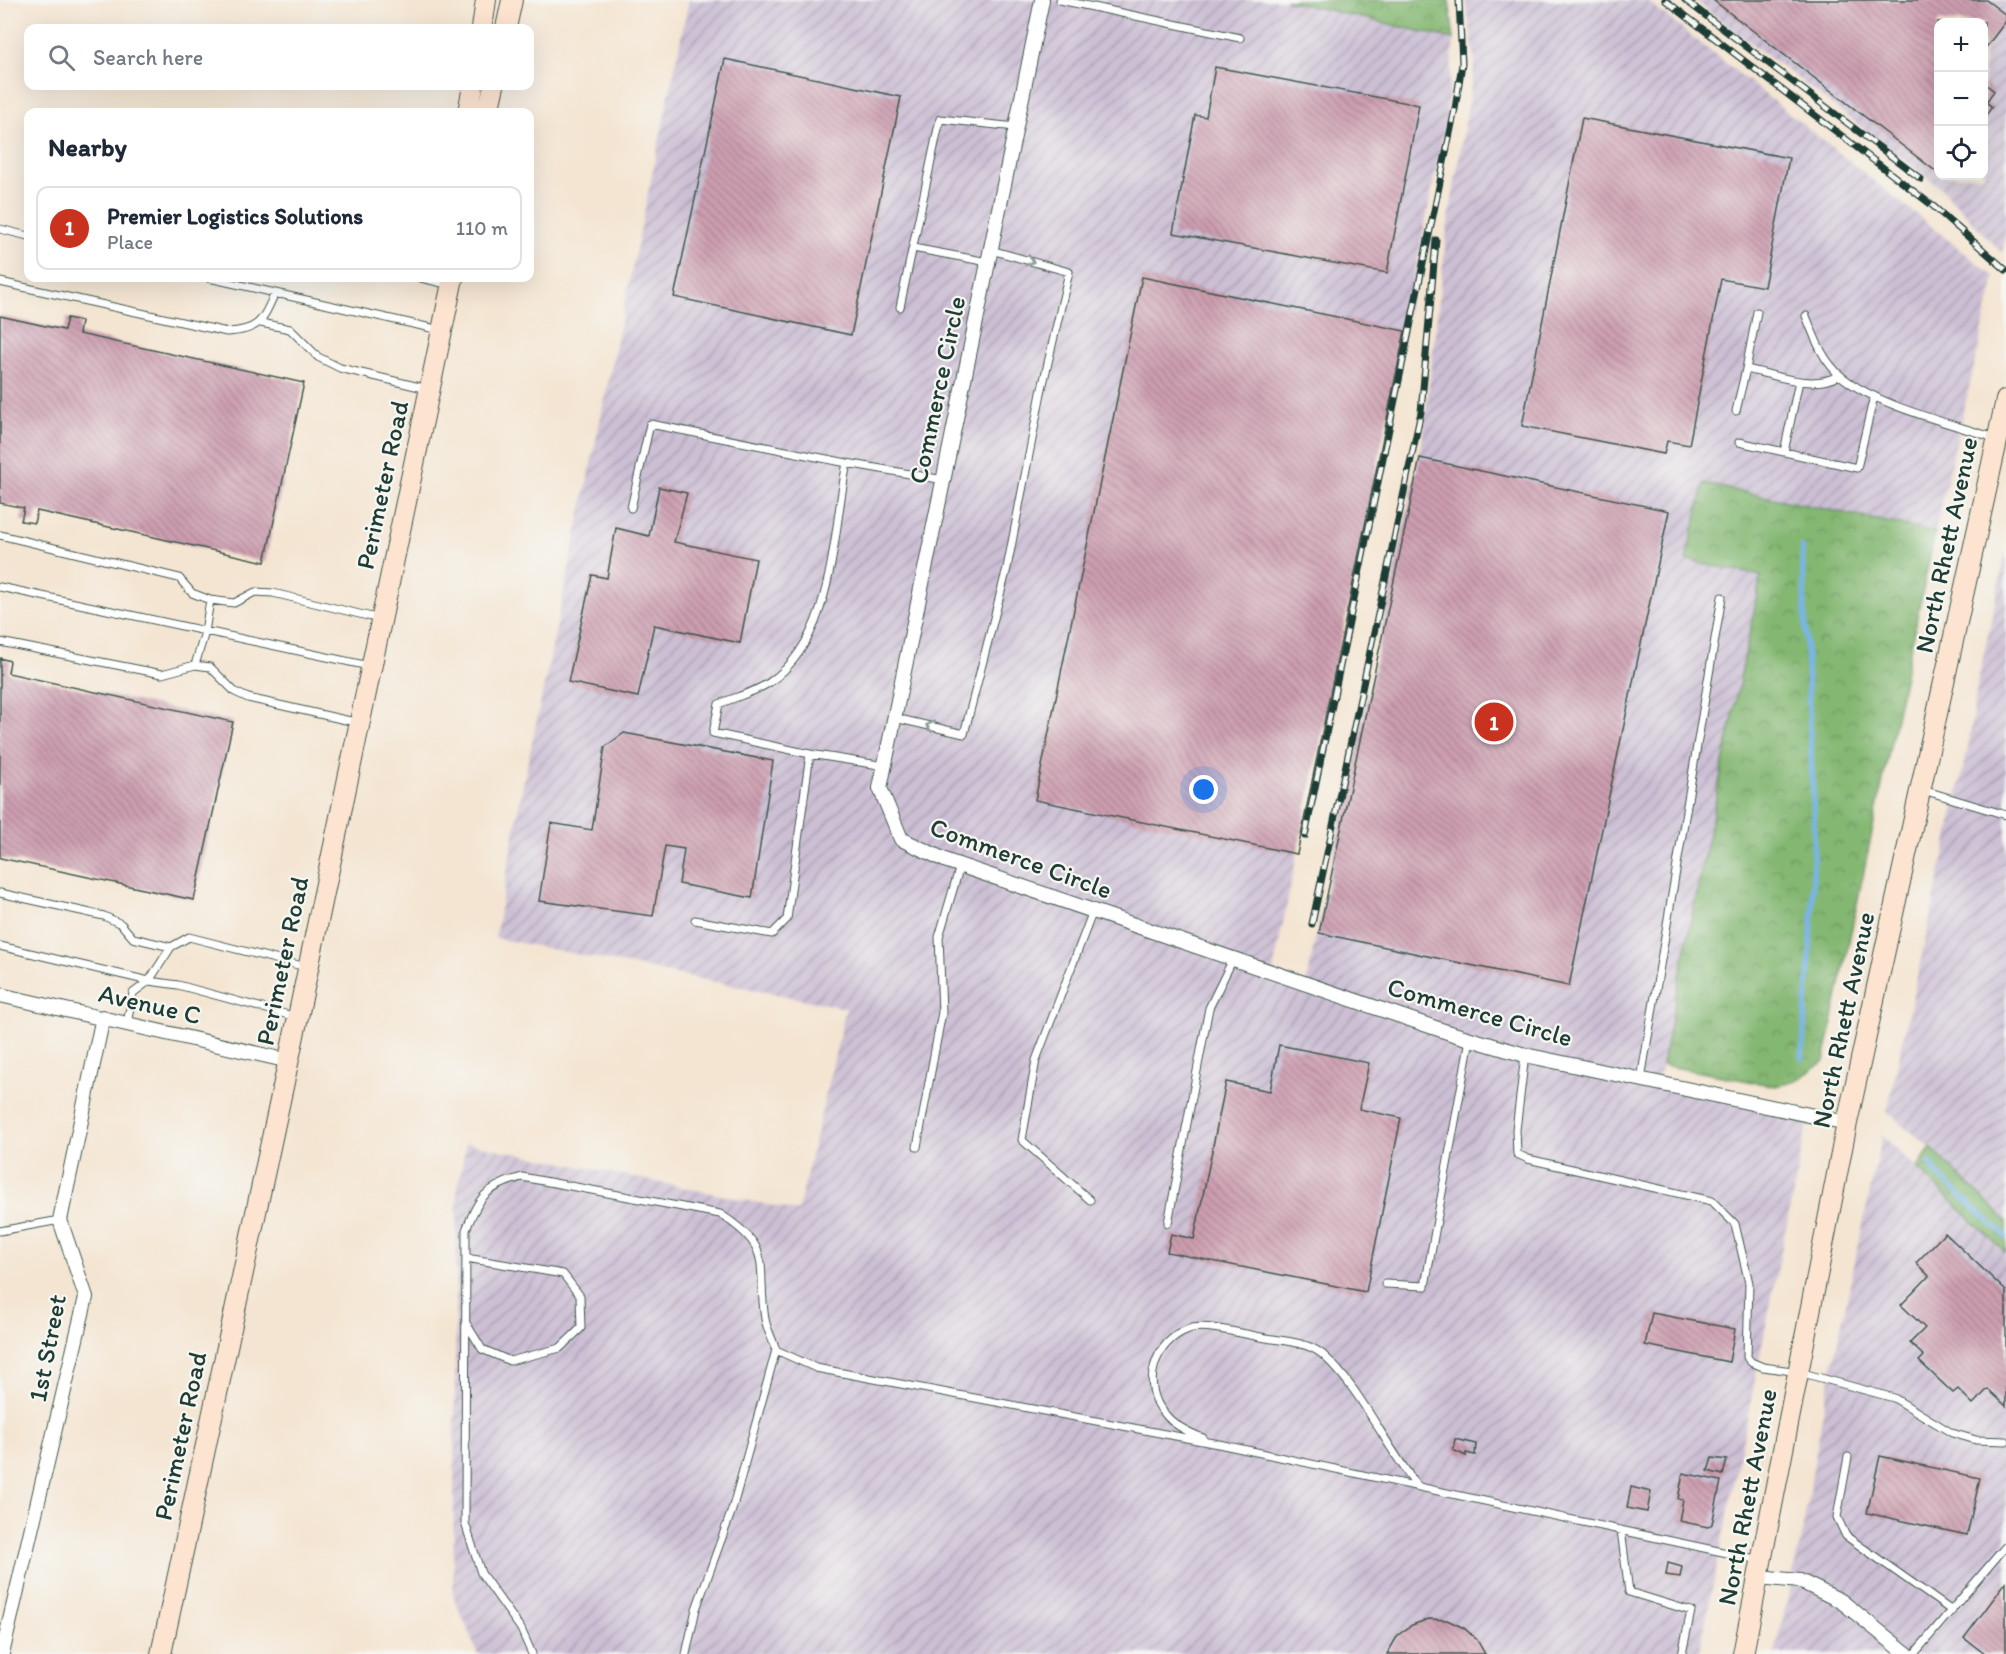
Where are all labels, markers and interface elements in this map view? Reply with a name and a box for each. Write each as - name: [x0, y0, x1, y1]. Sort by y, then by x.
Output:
- map controls: [1934, 18, 1988, 180]
- button: +: [1934, 18, 1988, 72]
- search box: [24, 24, 534, 90]
- icon: search: [45, 41, 78, 74]
- text: Search here: [93, 44, 203, 71]
- button: −: [1934, 72, 1988, 126]
- button: locate: [1934, 126, 1988, 180]
- text: Nearby: [48, 131, 127, 163]
- text: Premier Logistics Solutions: [107, 203, 363, 230]
- text: 1: [65, 216, 74, 240]
- text: 110 m: [456, 216, 508, 240]
- text: Place: [107, 230, 153, 254]
- one-way arrow: [1025, 254, 1035, 267]
- street label: Commerce Circle: [901, 293, 973, 487]
- street label: Perimeter Road: [349, 398, 416, 572]
- street label: North Rhett Avenue: [1907, 434, 1985, 656]
- pin: 1: [1474, 700, 1514, 744]
- one-way arrow: [925, 720, 935, 733]
- your location: [1189, 775, 1218, 804]
- street label: Commerce Circle: [926, 810, 1116, 906]
- street label: Perimeter Road: [249, 874, 316, 1048]
- street label: North Rhett Avenue: [1804, 909, 1882, 1131]
- street label: Commerce Circle: [1384, 970, 1576, 1054]
- street label: Avenue C: [96, 977, 204, 1031]
- street label: 1st Street: [21, 1291, 73, 1404]
- street label: Perimeter Road: [147, 1349, 214, 1523]
- street label: North Rhett Avenue: [1710, 1386, 1784, 1608]

